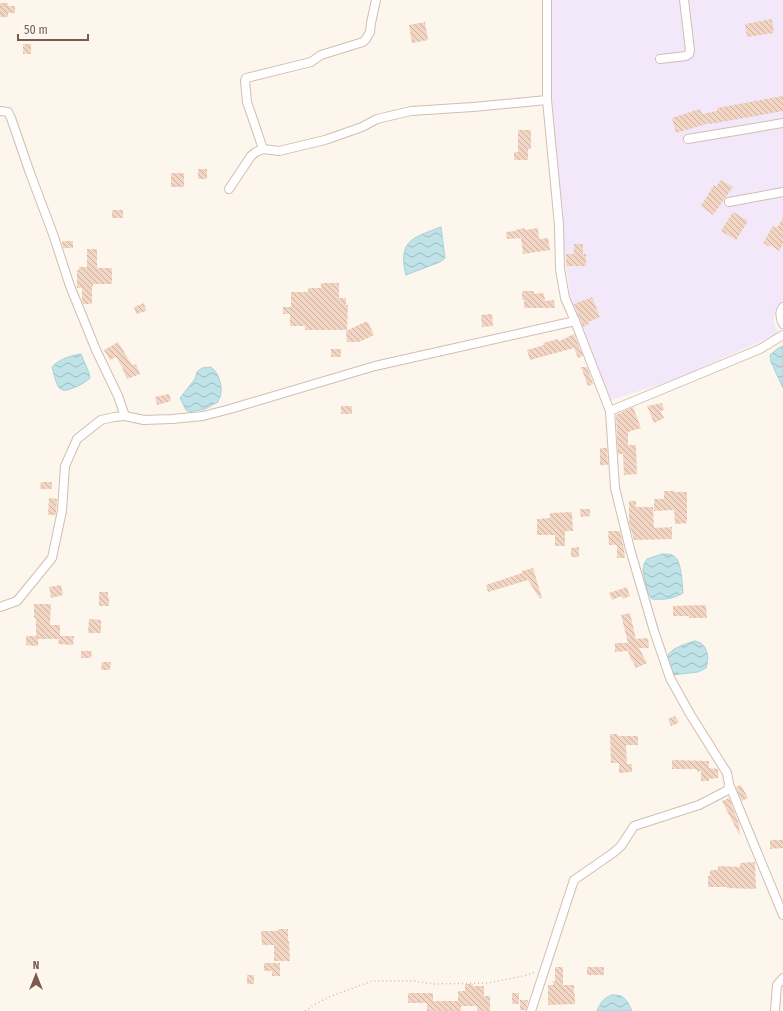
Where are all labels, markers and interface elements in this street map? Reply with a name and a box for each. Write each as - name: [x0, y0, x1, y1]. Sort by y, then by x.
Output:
- scale bar: [18, 16, 88, 42]
- text: 50 m: [24, 23, 48, 37]
- north arrow: [16, 955, 56, 995]
- text: N: [33, 959, 39, 972]

